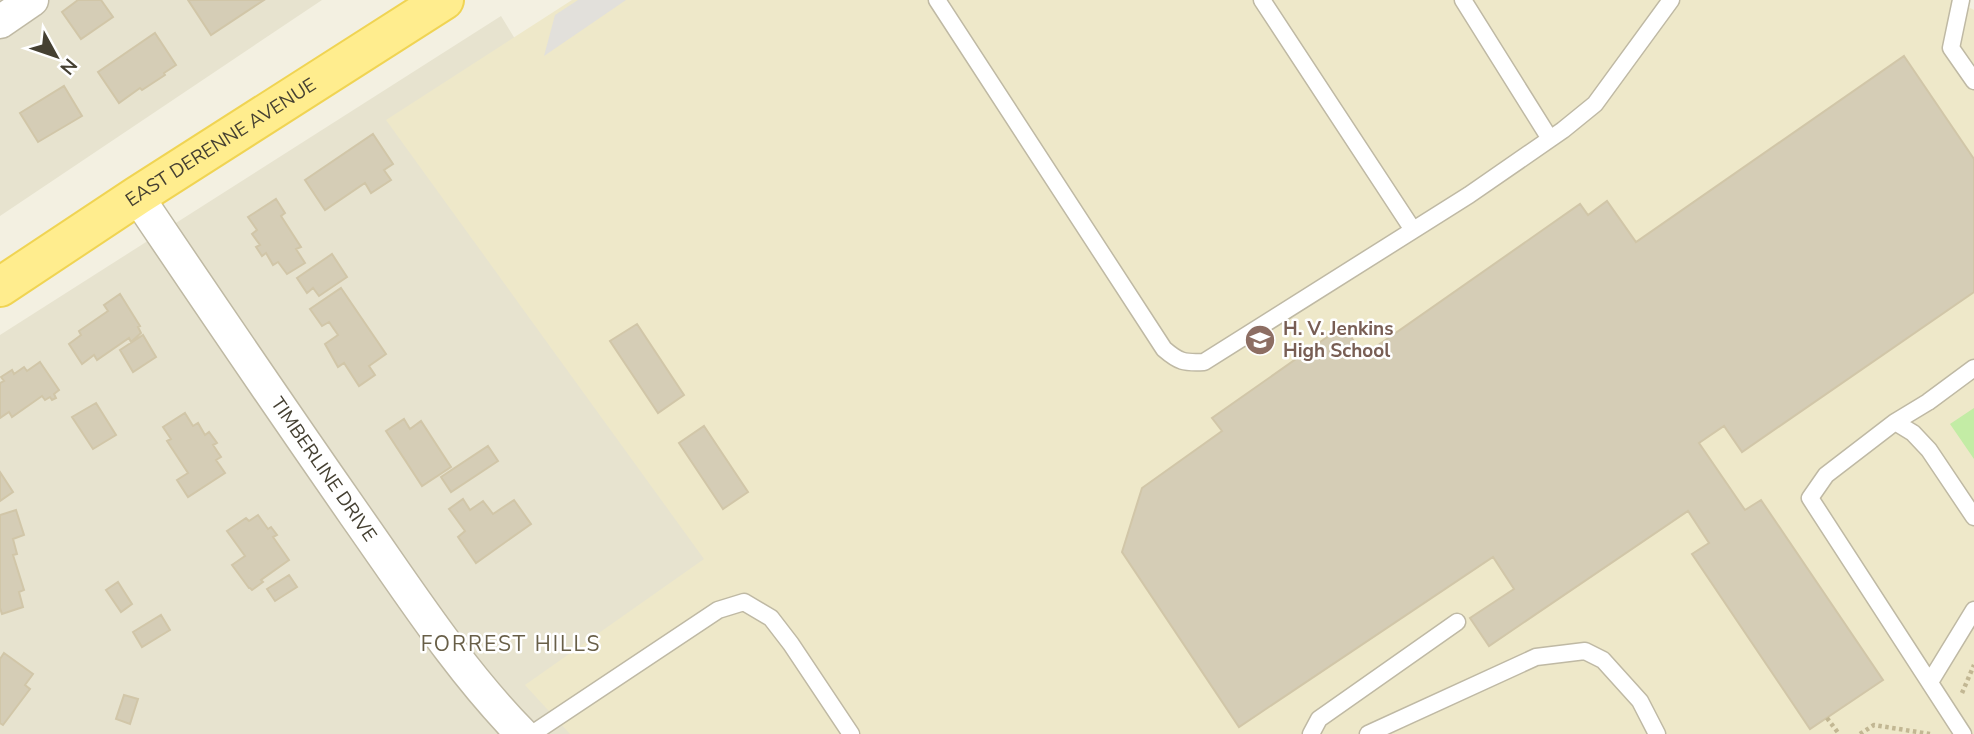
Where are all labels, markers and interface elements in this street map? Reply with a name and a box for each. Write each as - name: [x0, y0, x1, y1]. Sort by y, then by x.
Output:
- north arrow: [21, 21, 91, 91]
- text: N: [54, 52, 83, 80]
- street label: EAST DERENNE AVENUE: [121, 72, 321, 213]
- place label: H. V. Jenkins High School: [1283, 316, 1393, 364]
- school or university icon: H. V. Jenkins High School: [1243, 323, 1277, 357]
- street label: TIMBERLINE DRIVE: [265, 392, 383, 547]
- district label: FORREST HILLS: [421, 630, 601, 658]

